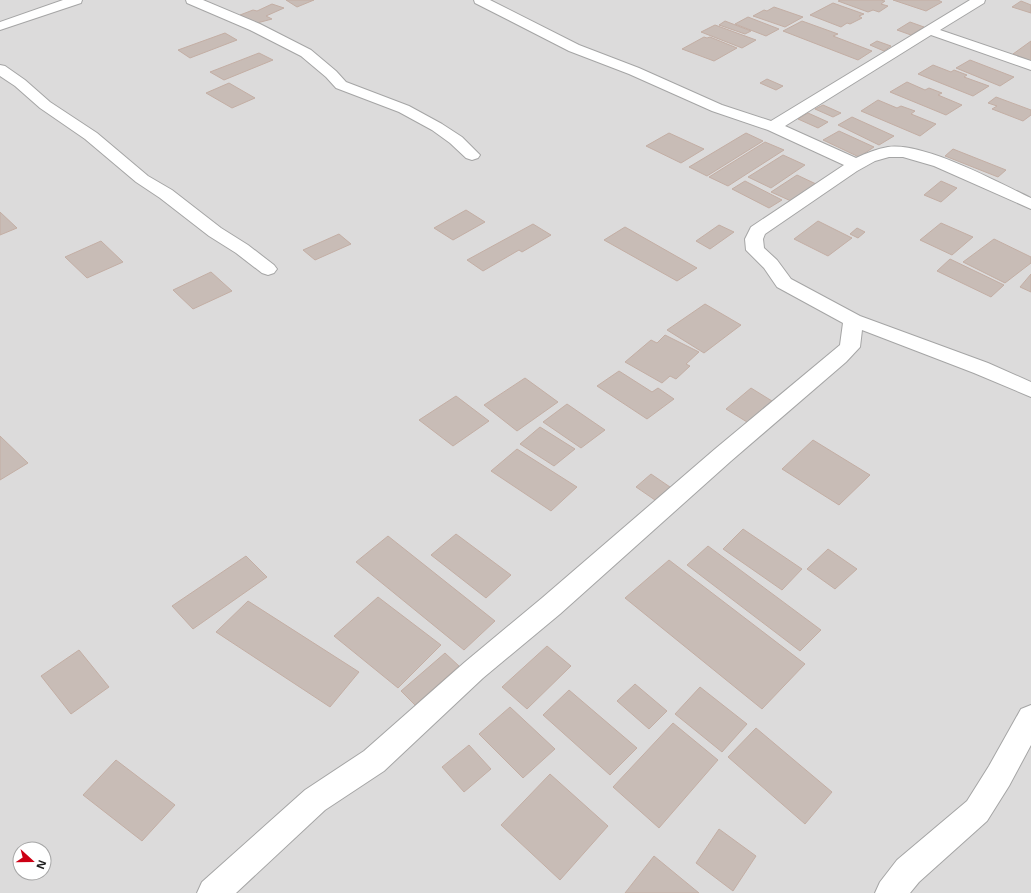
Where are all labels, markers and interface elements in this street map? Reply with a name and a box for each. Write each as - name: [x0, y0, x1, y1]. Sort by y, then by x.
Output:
- north arrow: [12, 841, 52, 881]
- text: N: [33, 858, 50, 872]

